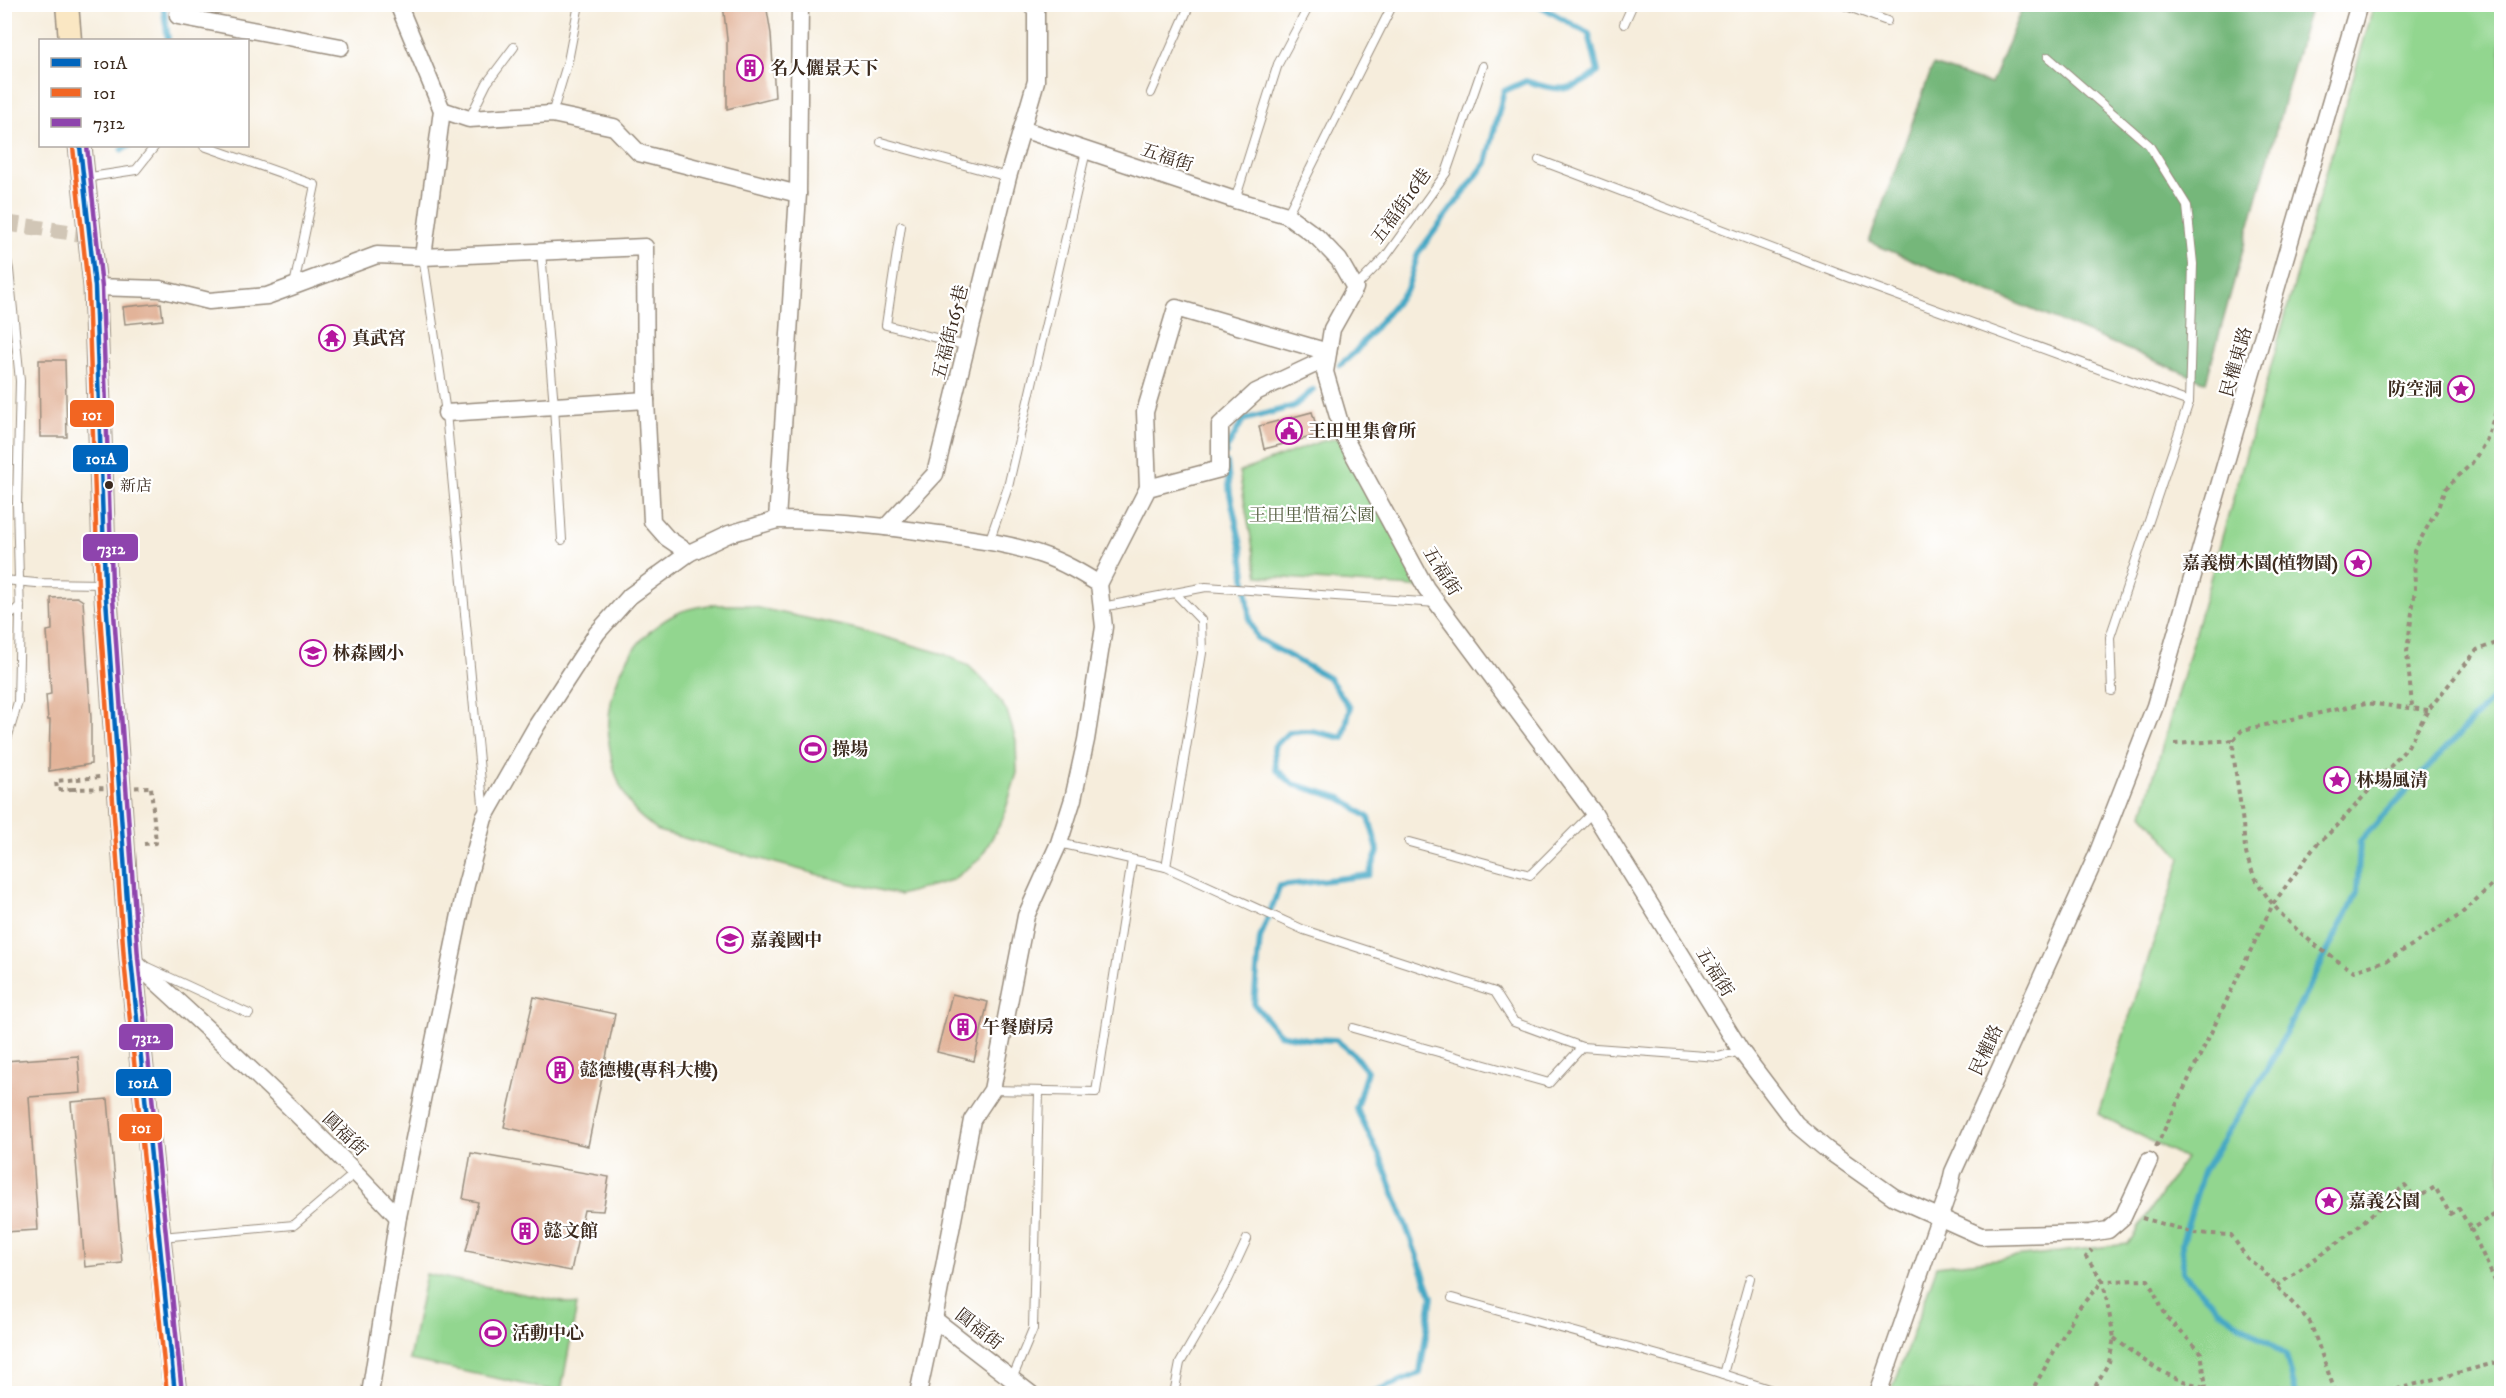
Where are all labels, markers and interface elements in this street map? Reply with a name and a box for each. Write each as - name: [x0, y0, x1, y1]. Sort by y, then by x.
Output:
- legend: [39, 39, 249, 147]
- text: 101A: [93, 53, 128, 75]
- building icon: 名人儷景天下: [735, 53, 765, 83]
- place label: 名人儷景天下: [770, 58, 878, 80]
- text: 101: [93, 83, 116, 105]
- text: 7312: [93, 113, 125, 135]
- street label: 五福街: [1138, 139, 1196, 177]
- street label: 五福街16巷: [1367, 165, 1437, 249]
- street label: 五福街165巷: [929, 283, 973, 382]
- temple icon: 真武宮: [317, 323, 347, 353]
- street label: 民權東路: [2216, 325, 2257, 400]
- place label: 真武宮: [352, 328, 406, 350]
- place icon: 防空洞: [2446, 374, 2476, 404]
- place label: 防空洞: [2388, 379, 2442, 401]
- line badge: 101: [69, 399, 115, 428]
- text: 101: [82, 405, 102, 425]
- public building icon: 王田里集會所: [1274, 416, 1304, 446]
- place label: 王田里集會所: [1308, 421, 1417, 443]
- line badge: 101A: [72, 444, 129, 473]
- text: 101A: [86, 449, 117, 469]
- place label: 新店: [120, 476, 152, 496]
- marker: 新店: [103, 479, 115, 491]
- park label: 王田里惜福公園: [1249, 505, 1375, 527]
- line badge: 7312: [82, 533, 139, 562]
- text: 7312: [97, 539, 126, 559]
- street label: 五福街: [1418, 543, 1465, 600]
- place icon: 嘉義樹木園(植物園): [2343, 548, 2373, 578]
- place label: 嘉義樹木園(植物園): [2182, 553, 2338, 575]
- school or university icon: 林森國小: [298, 638, 328, 668]
- place label: 林森國小: [332, 643, 404, 665]
- sports icon: 操場: [798, 734, 828, 764]
- place label: 操場: [832, 739, 868, 761]
- place icon: 林場風清: [2322, 765, 2352, 795]
- place label: 林場風清: [2356, 770, 2428, 792]
- school or university icon: 嘉義國中: [715, 925, 745, 955]
- place label: 嘉義國中: [750, 930, 822, 952]
- street label: 五福街: [1691, 944, 1738, 1001]
- building icon: 午餐廚房: [948, 1012, 978, 1042]
- place label: 午餐廚房: [982, 1017, 1054, 1039]
- street label: 民權路: [1966, 1021, 2008, 1080]
- line badge: 7312: [118, 1023, 174, 1051]
- text: 7312: [132, 1028, 161, 1048]
- building icon: 懿德樓(專科大樓): [545, 1055, 575, 1085]
- place label: 懿德樓(專科大樓): [580, 1060, 718, 1082]
- line badge: 101A: [115, 1068, 172, 1097]
- text: 101A: [128, 1073, 159, 1093]
- street label: 圓福街: [317, 1108, 371, 1161]
- line badge: 101: [118, 1113, 163, 1142]
- text: 101: [131, 1118, 151, 1138]
- place icon: 嘉義公園: [2314, 1186, 2344, 1216]
- place label: 嘉義公園: [2348, 1191, 2420, 1213]
- building icon: 懿文館: [510, 1216, 540, 1246]
- place label: 懿文館: [544, 1221, 598, 1243]
- street label: 圓福街: [950, 1304, 1006, 1355]
- sports icon: 活動中心: [478, 1318, 508, 1348]
- place label: 活動中心: [512, 1323, 584, 1345]

